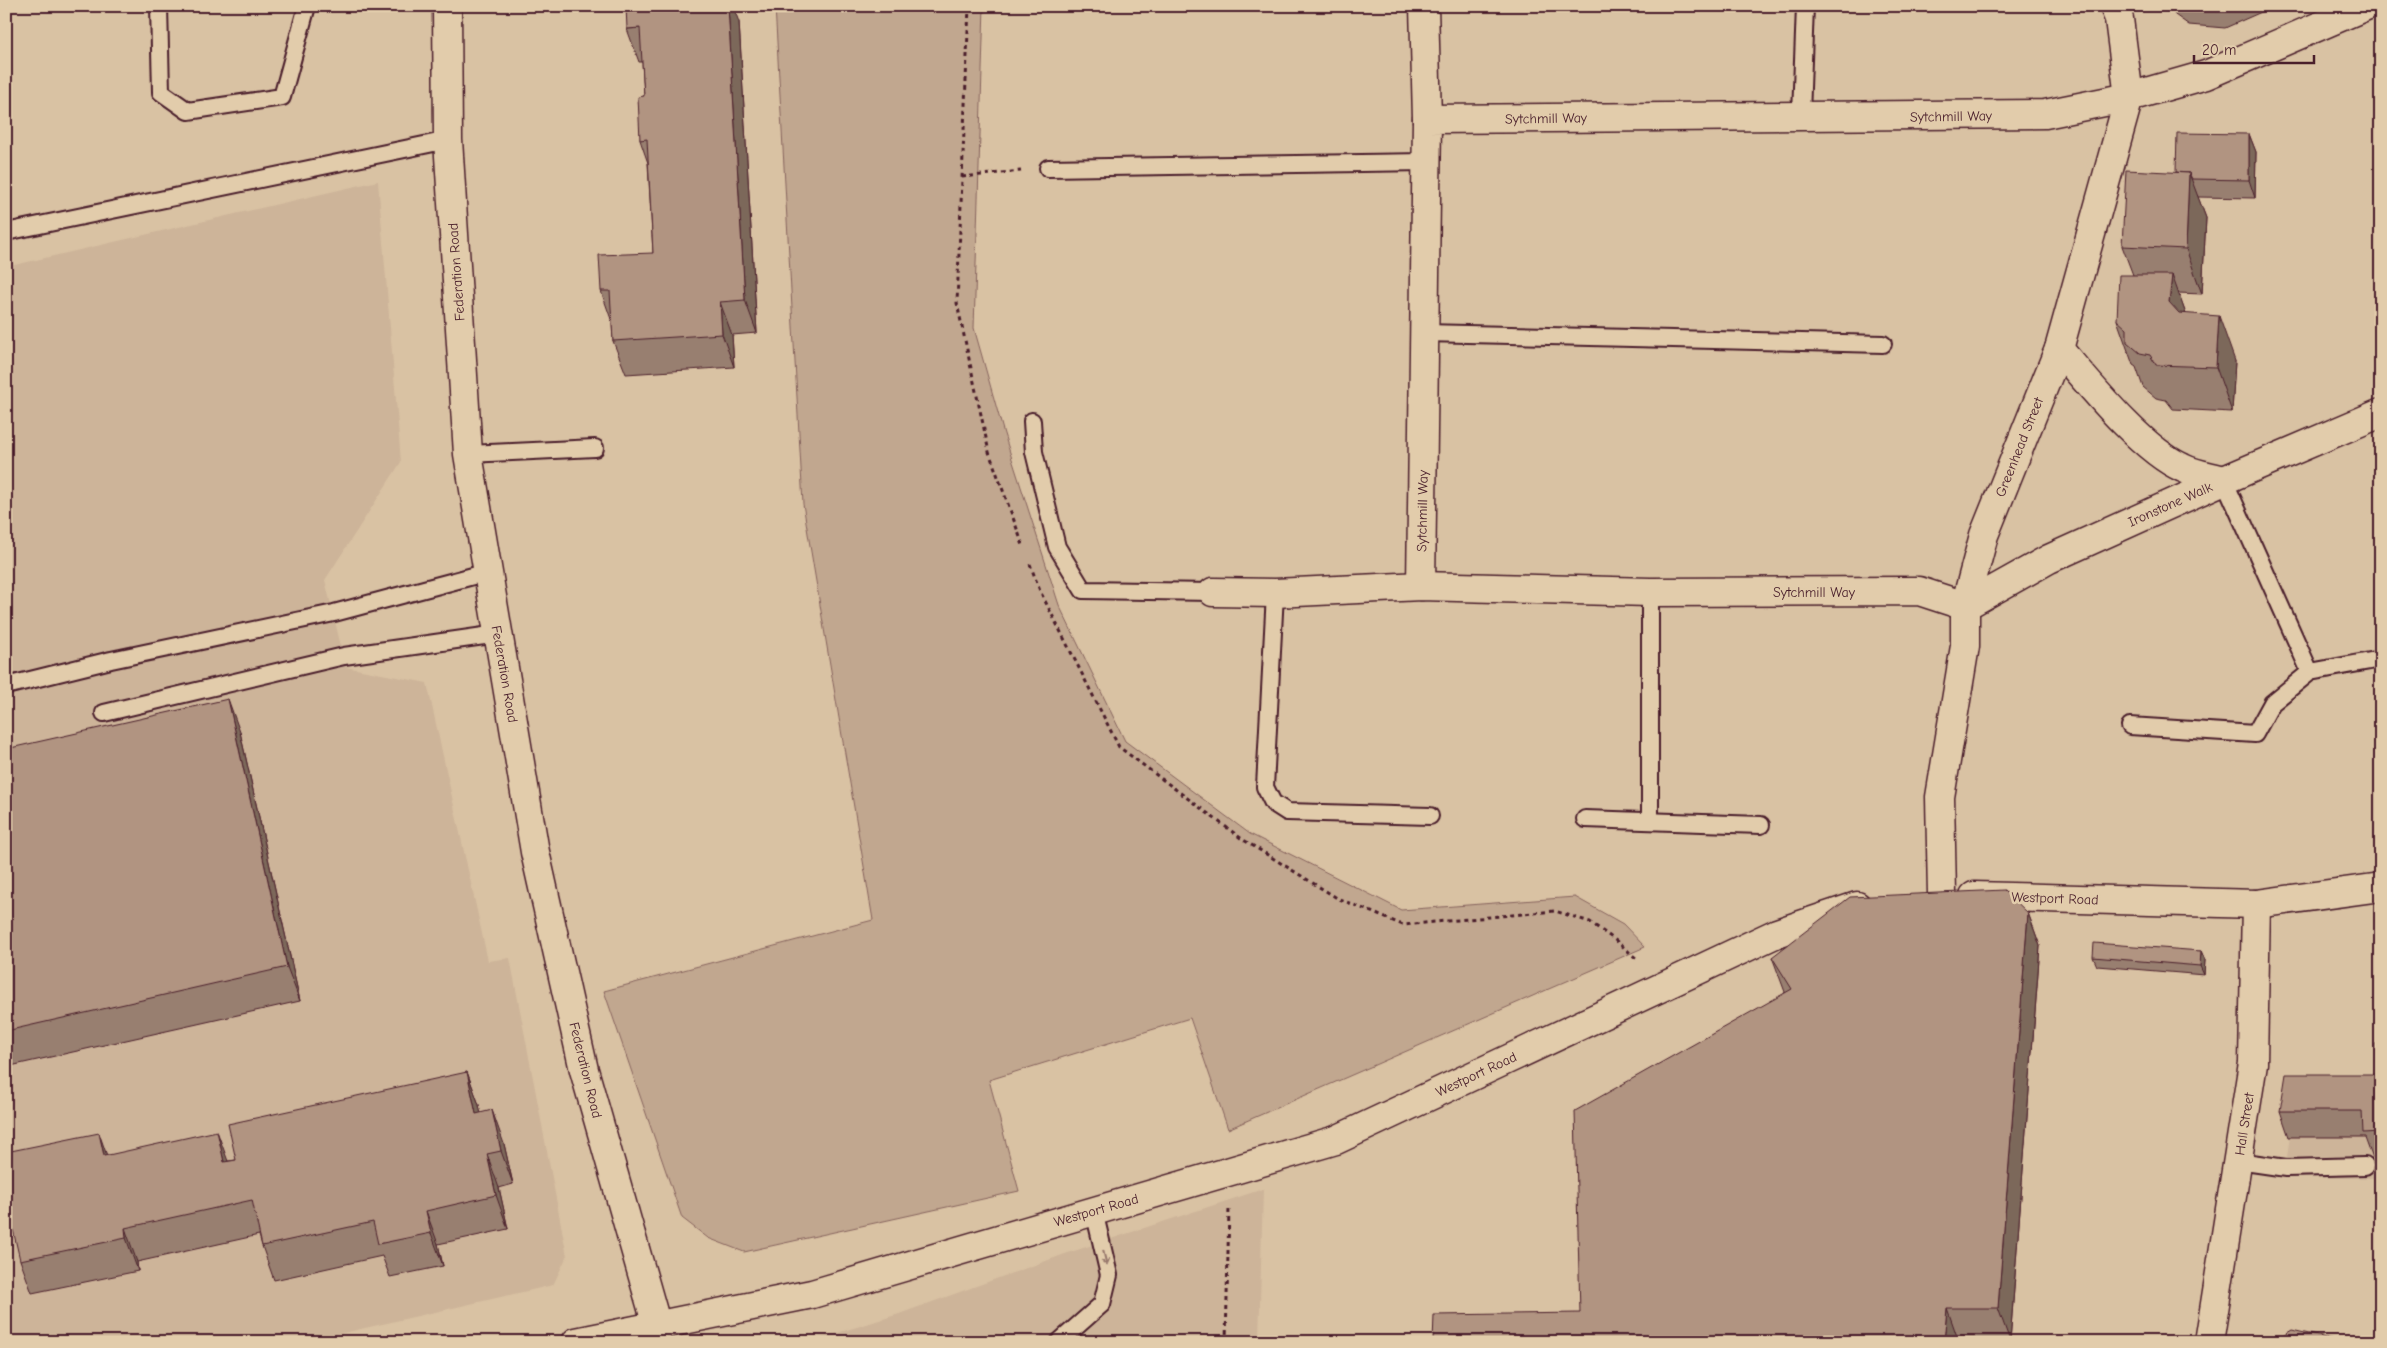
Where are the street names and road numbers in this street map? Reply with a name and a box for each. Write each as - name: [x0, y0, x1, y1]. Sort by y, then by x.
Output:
- street label: Sytchmill Way: [1910, 107, 1993, 126]
- street label: Sytchmill Way: [1505, 109, 1588, 128]
- street label: Federation Road: [445, 222, 468, 322]
- street label: Greenhead Street: [1992, 394, 2048, 500]
- street label: Sytchmill Way: [1413, 469, 1432, 552]
- street label: Ironstone Walk: [2125, 478, 2215, 531]
- street label: Sytchmill Way: [1773, 584, 1856, 601]
- street label: Federation Road: [488, 624, 521, 724]
- street label: Westport Road: [2011, 888, 2099, 909]
- street label: Federation Road: [565, 1020, 606, 1120]
- street label: Westport Road: [1433, 1048, 1519, 1101]
- street label: Hall Street: [2231, 1091, 2258, 1157]
- street label: Westport Road: [1052, 1190, 1140, 1231]

